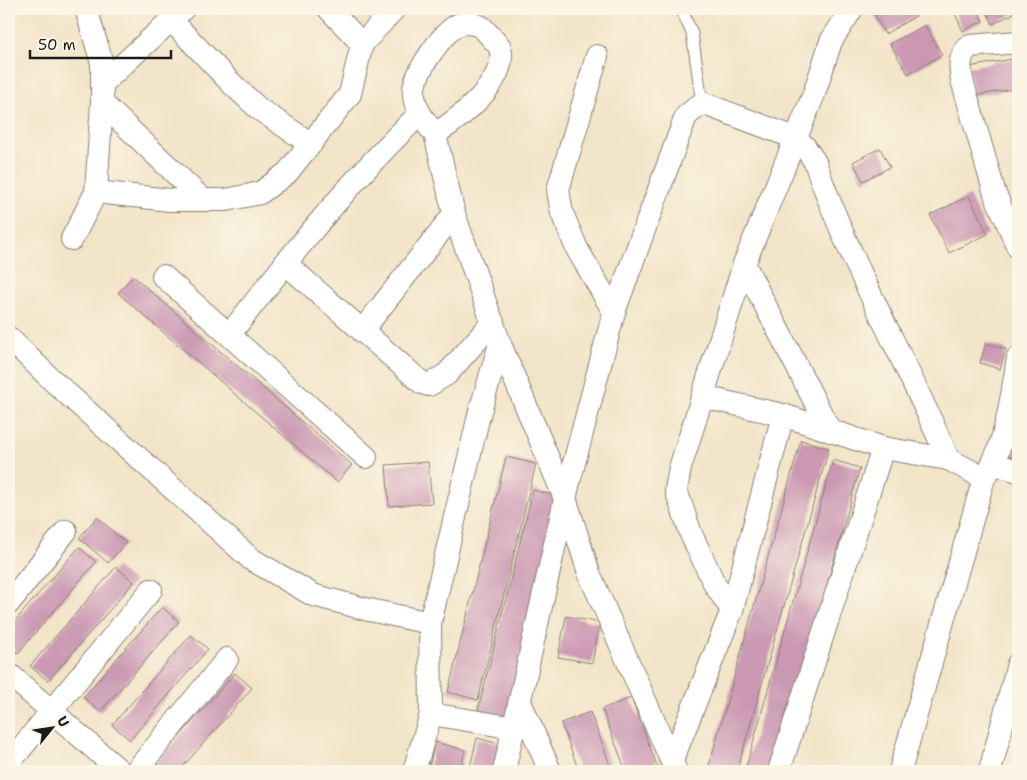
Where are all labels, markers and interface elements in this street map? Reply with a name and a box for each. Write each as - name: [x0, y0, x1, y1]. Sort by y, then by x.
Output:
- scale bar: [30, 28, 171, 60]
- text: 50 m: [38, 35, 76, 55]
- north arrow: [28, 702, 78, 752]
- text: U: [53, 713, 73, 730]

